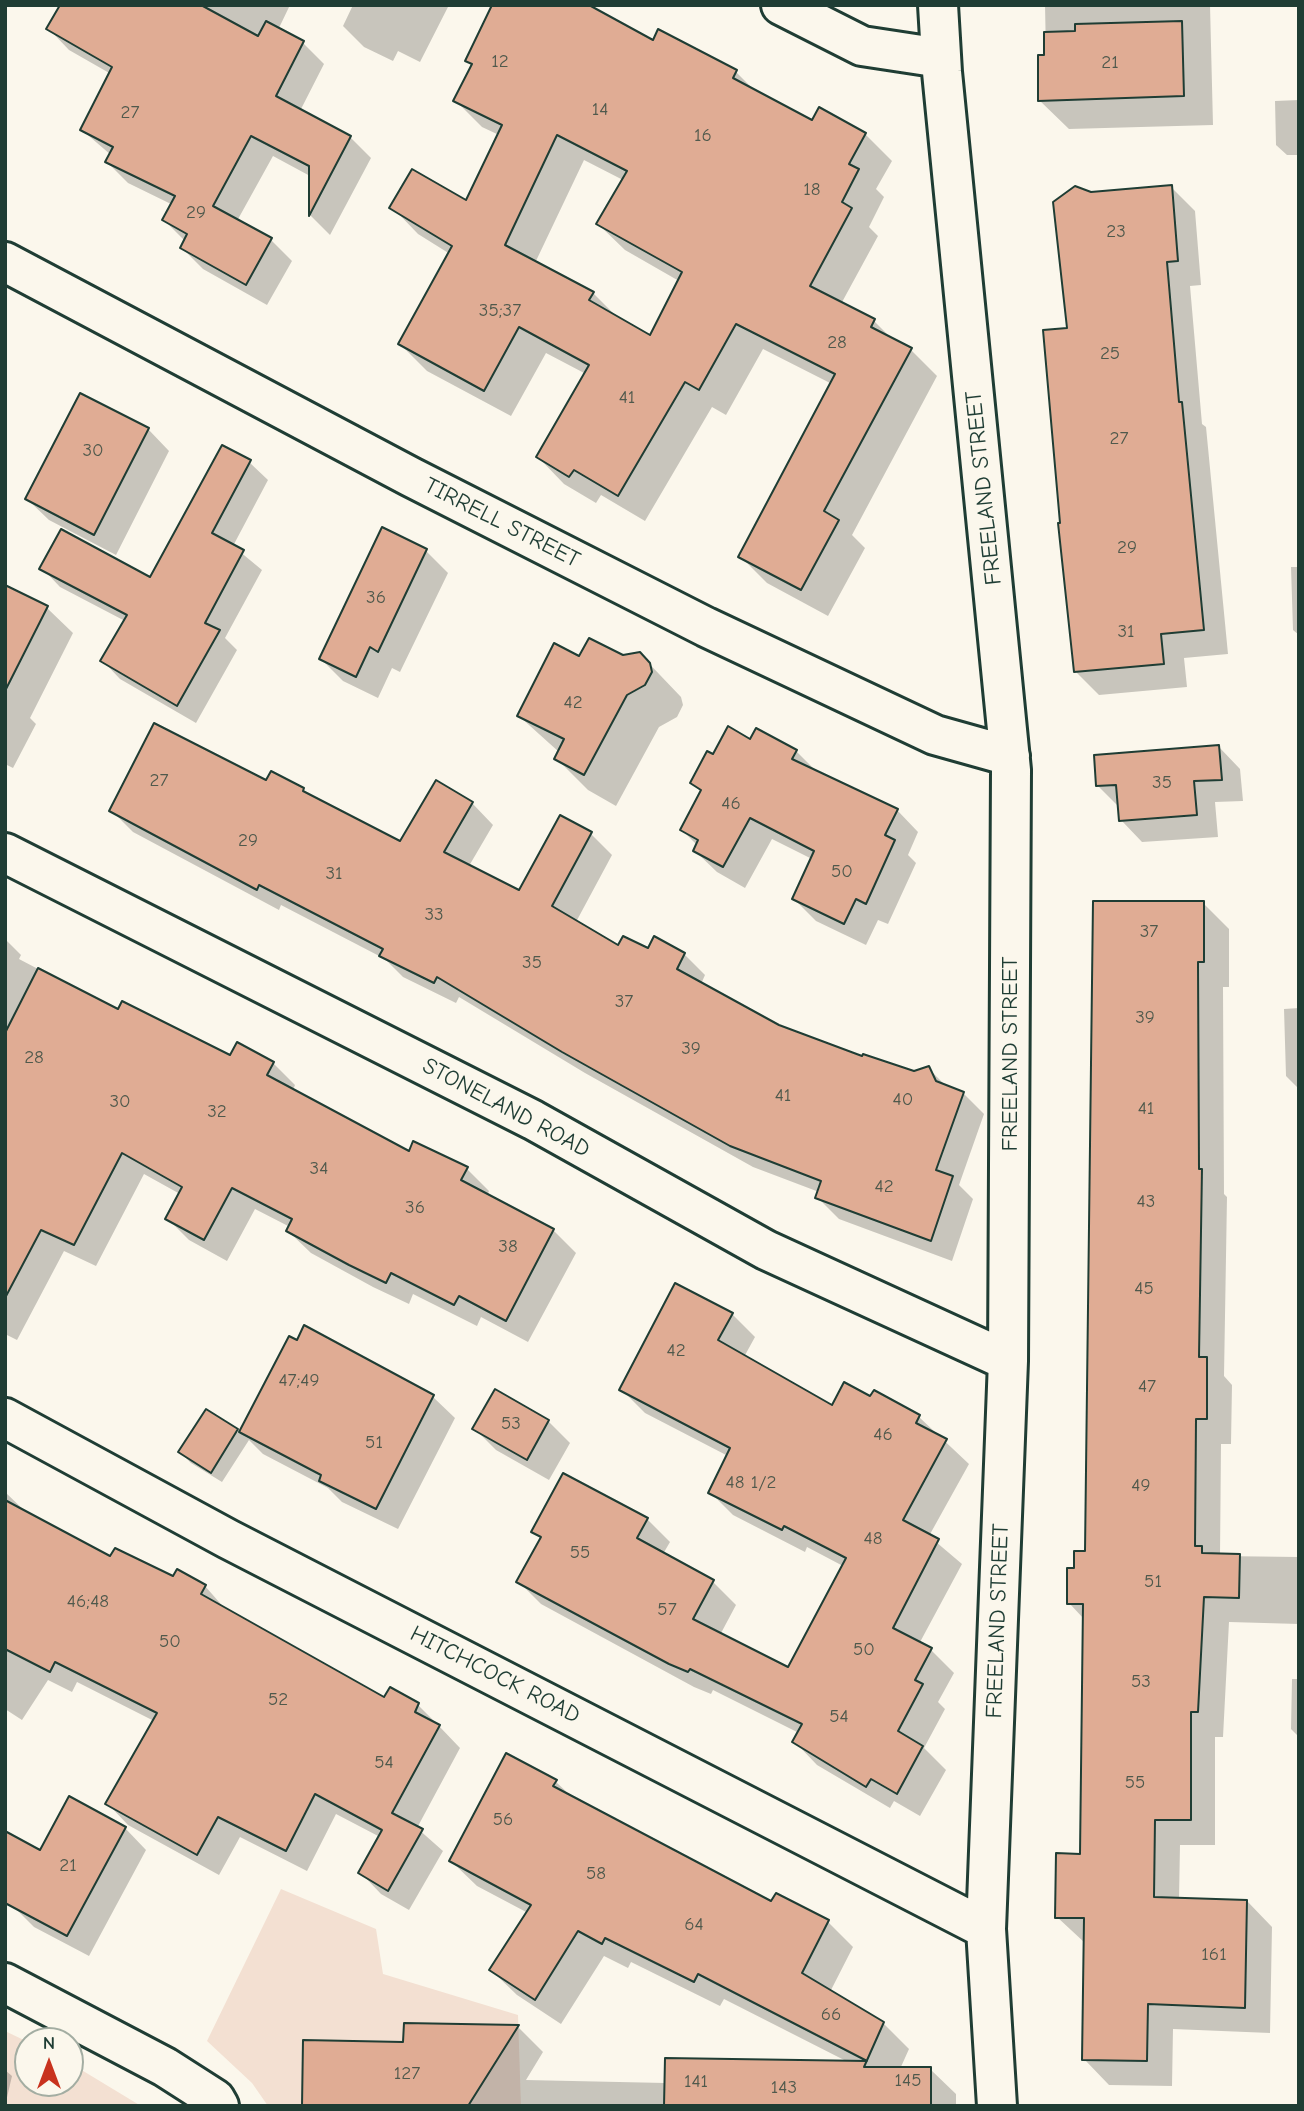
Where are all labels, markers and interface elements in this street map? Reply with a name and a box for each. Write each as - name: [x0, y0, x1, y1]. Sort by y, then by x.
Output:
- house number: 12: [491, 51, 509, 73]
- house number: 21: [1101, 52, 1119, 74]
- house number: 14: [592, 99, 608, 121]
- house number: 27: [121, 102, 139, 124]
- house number: 16: [694, 125, 712, 147]
- house number: 18: [803, 179, 821, 201]
- house number: 29: [186, 202, 206, 224]
- house number: 23: [1106, 221, 1126, 243]
- house number: 35;37: [479, 300, 521, 322]
- house number: 28: [827, 332, 847, 354]
- house number: 25: [1100, 343, 1120, 365]
- house number: 41: [619, 387, 635, 409]
- street label: FREELAND STREET: [960, 390, 1008, 586]
- house number: 27: [1110, 428, 1128, 450]
- house number: 30: [82, 440, 104, 462]
- street label: TIRRELL STREET: [419, 472, 585, 574]
- house number: 29: [1117, 537, 1137, 559]
- house number: 36: [366, 587, 386, 609]
- house number: 31: [1117, 621, 1135, 643]
- house number: 42: [563, 692, 583, 714]
- house number: 27: [150, 770, 168, 792]
- house number: 35: [1152, 772, 1172, 794]
- house number: 46: [721, 793, 741, 815]
- house number: 29: [238, 830, 258, 852]
- house number: 50: [831, 861, 853, 883]
- house number: 31: [325, 863, 343, 885]
- house number: 33: [424, 904, 444, 926]
- house number: 37: [1140, 921, 1158, 943]
- house number: 35: [522, 952, 542, 974]
- street label: FREELAND STREET: [996, 956, 1024, 1152]
- house number: 37: [615, 991, 633, 1013]
- house number: 39: [1135, 1007, 1155, 1029]
- house number: 39: [681, 1038, 701, 1060]
- house number: 28: [24, 1047, 44, 1069]
- street label: STONELAND ROAD: [418, 1052, 594, 1164]
- house number: 41: [775, 1085, 791, 1107]
- house number: 40: [893, 1089, 913, 1111]
- house number: 30: [109, 1091, 131, 1113]
- house number: 41: [1138, 1098, 1154, 1120]
- house number: 32: [207, 1101, 227, 1123]
- house number: 34: [310, 1158, 328, 1180]
- house number: 42: [874, 1176, 894, 1198]
- house number: 43: [1137, 1191, 1155, 1213]
- house number: 36: [405, 1197, 425, 1219]
- house number: 38: [498, 1236, 518, 1258]
- house number: 45: [1134, 1278, 1154, 1300]
- house number: 42: [666, 1340, 686, 1362]
- house number: 47;49: [278, 1370, 320, 1392]
- house number: 47: [1138, 1376, 1156, 1398]
- house number: 53: [501, 1413, 521, 1435]
- house number: 46: [873, 1424, 893, 1446]
- house number: 51: [365, 1432, 383, 1454]
- house number: 48 1/2: [725, 1472, 777, 1494]
- house number: 49: [1131, 1475, 1151, 1497]
- street label: FREELAND STREET: [981, 1523, 1015, 1719]
- house number: 48: [864, 1528, 882, 1550]
- house number: 55: [570, 1542, 590, 1564]
- house number: 51: [1144, 1571, 1162, 1593]
- house number: 46;48: [67, 1591, 109, 1613]
- house number: 57: [657, 1599, 677, 1621]
- street label: HITCHCOCK ROAD: [405, 1620, 585, 1730]
- house number: 50: [159, 1631, 181, 1653]
- house number: 50: [853, 1639, 875, 1661]
- house number: 53: [1131, 1671, 1151, 1693]
- house number: 52: [268, 1689, 288, 1711]
- house number: 54: [829, 1706, 849, 1728]
- house number: 54: [374, 1752, 394, 1774]
- house number: 55: [1125, 1772, 1145, 1794]
- house number: 56: [493, 1809, 513, 1831]
- house number: 21: [59, 1855, 77, 1877]
- house number: 58: [586, 1863, 606, 1885]
- house number: 64: [684, 1914, 704, 1936]
- house number: 161: [1201, 1944, 1227, 1966]
- house number: 66: [821, 2004, 841, 2026]
- north arrow: [14, 2027, 84, 2097]
- text: N: [43, 2032, 55, 2054]
- house number: 127: [394, 2063, 420, 2085]
- house number: 145: [895, 2070, 921, 2092]
- house number: 141: [684, 2071, 708, 2093]
- house number: 143: [771, 2077, 797, 2099]

